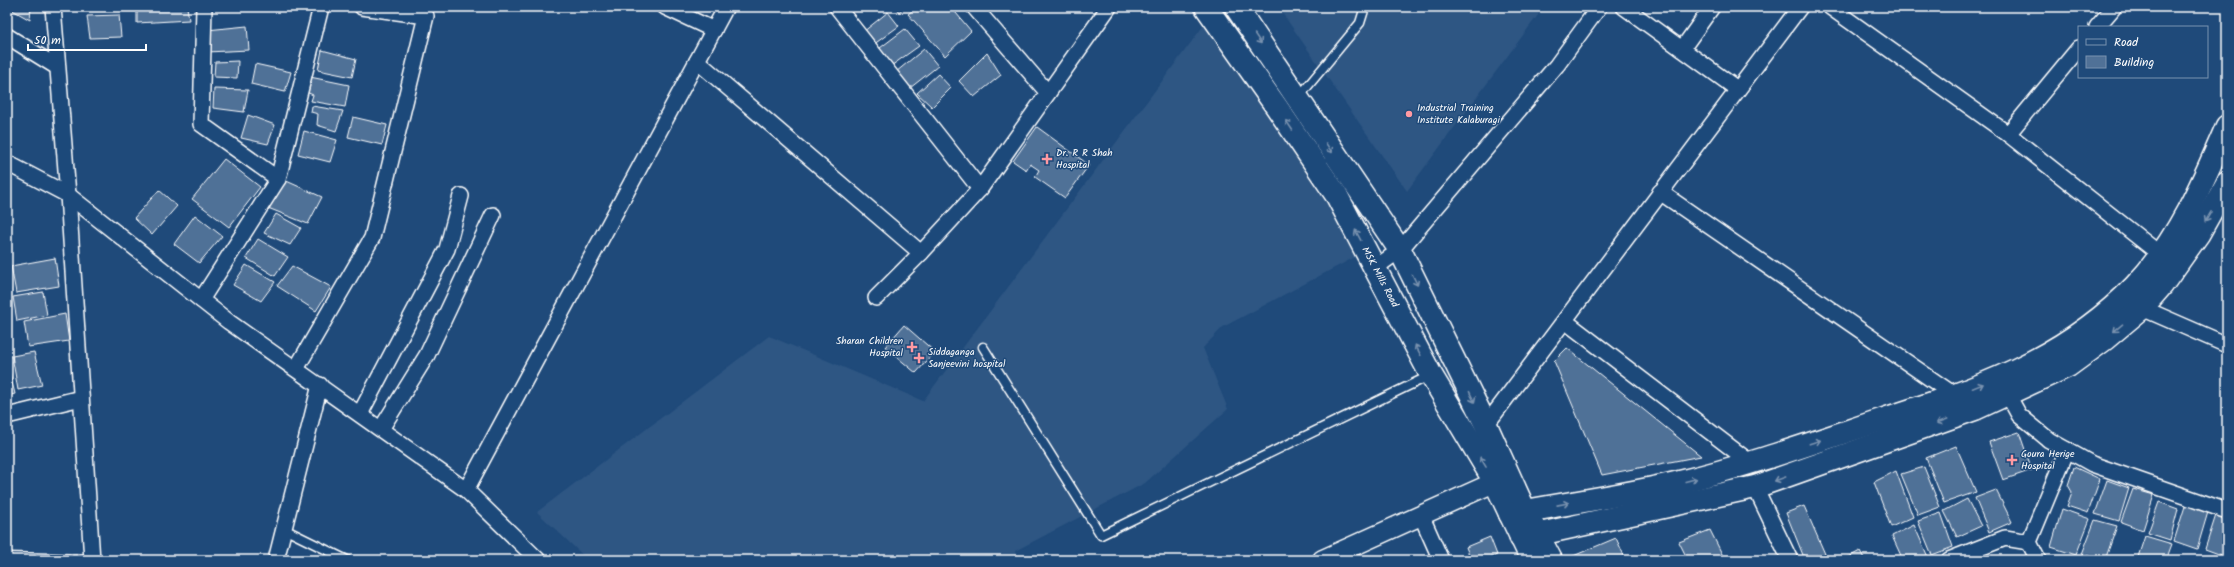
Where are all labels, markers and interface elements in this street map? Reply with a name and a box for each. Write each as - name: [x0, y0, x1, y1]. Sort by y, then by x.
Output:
- scale bar: [28, 26, 146, 52]
- legend: [2078, 26, 2208, 78]
- text: 50 m: [34, 31, 61, 50]
- one-way arrow: [1254, 33, 1262, 44]
- text: Road: [2114, 33, 2139, 52]
- text: Building: [2114, 53, 2154, 72]
- place label: Industrial Training Institute Kalaburagi: [1417, 100, 1501, 128]
- marker: Industrial Training Institute Kalaburagi: [1404, 109, 1414, 119]
- one-way arrow: [1285, 119, 1293, 130]
- one-way arrow: [1325, 142, 1334, 153]
- place label: Dr. R R Shah Hospital: [1056, 145, 1113, 173]
- marker: Dr. R R Shah Hospital: [1041, 153, 1053, 165]
- one-way arrow: [2204, 211, 2212, 223]
- one-way arrow: [1353, 229, 1361, 241]
- street label: MSK Mills Road: [1357, 244, 1403, 311]
- one-way arrow: [1412, 274, 1419, 286]
- one-way arrow: [2113, 323, 2123, 332]
- place label: Sharan Children Hospital: [836, 333, 904, 361]
- marker: Sharan Children Hospital: [906, 341, 918, 353]
- place label: Siddaganga Sanjeevini hospital: [928, 344, 1006, 372]
- one-way arrow: [1414, 344, 1422, 356]
- marker: Siddaganga Sanjeevini hospital: [913, 352, 925, 364]
- one-way arrow: [1972, 382, 1984, 390]
- one-way arrow: [1469, 390, 1476, 402]
- one-way arrow: [1936, 418, 1949, 425]
- one-way arrow: [1809, 438, 1822, 445]
- place label: Goura Herige Hospital: [2021, 446, 2075, 474]
- marker: Goura Herige Hospital: [2006, 454, 2018, 466]
- one-way arrow: [1479, 456, 1487, 468]
- one-way arrow: [1684, 475, 1697, 483]
- one-way arrow: [1775, 475, 1787, 483]
- one-way arrow: [1557, 500, 1570, 508]

